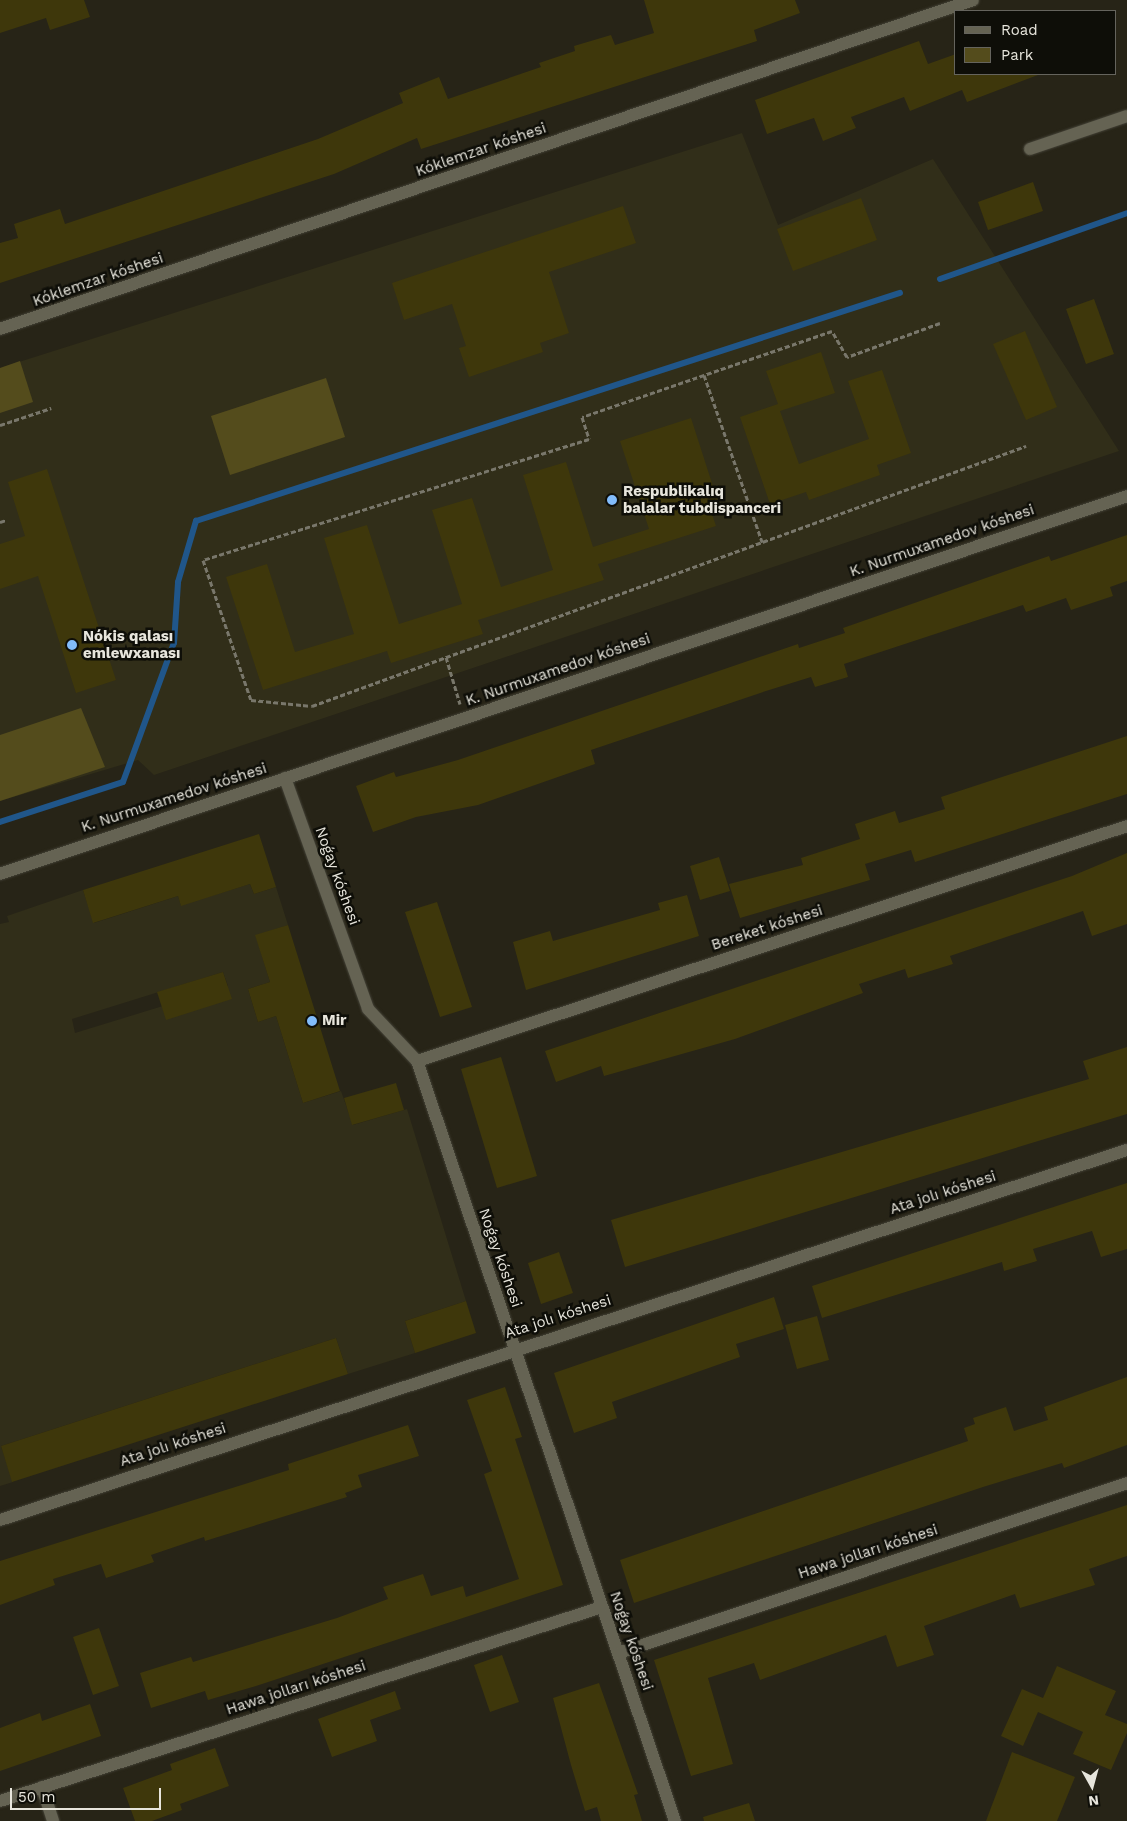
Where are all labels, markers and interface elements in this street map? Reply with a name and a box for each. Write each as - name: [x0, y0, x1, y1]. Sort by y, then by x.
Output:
- legend: [954, 10, 1117, 75]
- text: Road: [1001, 21, 1038, 39]
- text: Park: [1001, 46, 1033, 64]
- street label: Kóklemzar kóshesi: [413, 119, 549, 181]
- street label: Kóklemzar kóshesi: [30, 249, 166, 311]
- place label: Respublikalıq balalar tubdispanceri: [623, 482, 782, 517]
- marker: Respublikalıq balalar tubdispanceri: [605, 493, 619, 507]
- street label: K. Nurmuxamedov kóshesi: [847, 501, 1037, 581]
- place label: Nókis qalası emlewxanası: [83, 627, 180, 662]
- street label: K. Nurmuxamedov kóshesi: [463, 630, 653, 710]
- marker: Nókis qalası emlewxanası: [65, 638, 79, 652]
- street label: K. Nurmuxamedov kóshesi: [79, 759, 269, 837]
- street label: Noǵay kóshesi: [311, 824, 363, 928]
- street label: Bereket kóshesi: [709, 902, 825, 954]
- place label: Mir: [322, 1012, 346, 1030]
- marker: Mir: [306, 1015, 318, 1027]
- street label: Ata jolı kóshesi: [887, 1167, 999, 1219]
- street label: Noǵay kóshesi: [475, 1206, 525, 1310]
- street label: Ata jolı kóshesi: [502, 1291, 614, 1343]
- street label: Ata jolı kóshesi: [117, 1419, 229, 1471]
- street label: Hawa jolları kóshesi: [796, 1521, 940, 1583]
- street label: Noǵay kóshesi: [606, 1589, 656, 1693]
- street label: Hawa jolları kóshesi: [224, 1657, 368, 1719]
- north arrow: [1067, 1761, 1117, 1811]
- scale bar: [12, 1778, 164, 1810]
- text: 50 m: [18, 1788, 55, 1806]
- text: N: [1088, 1792, 1100, 1809]

